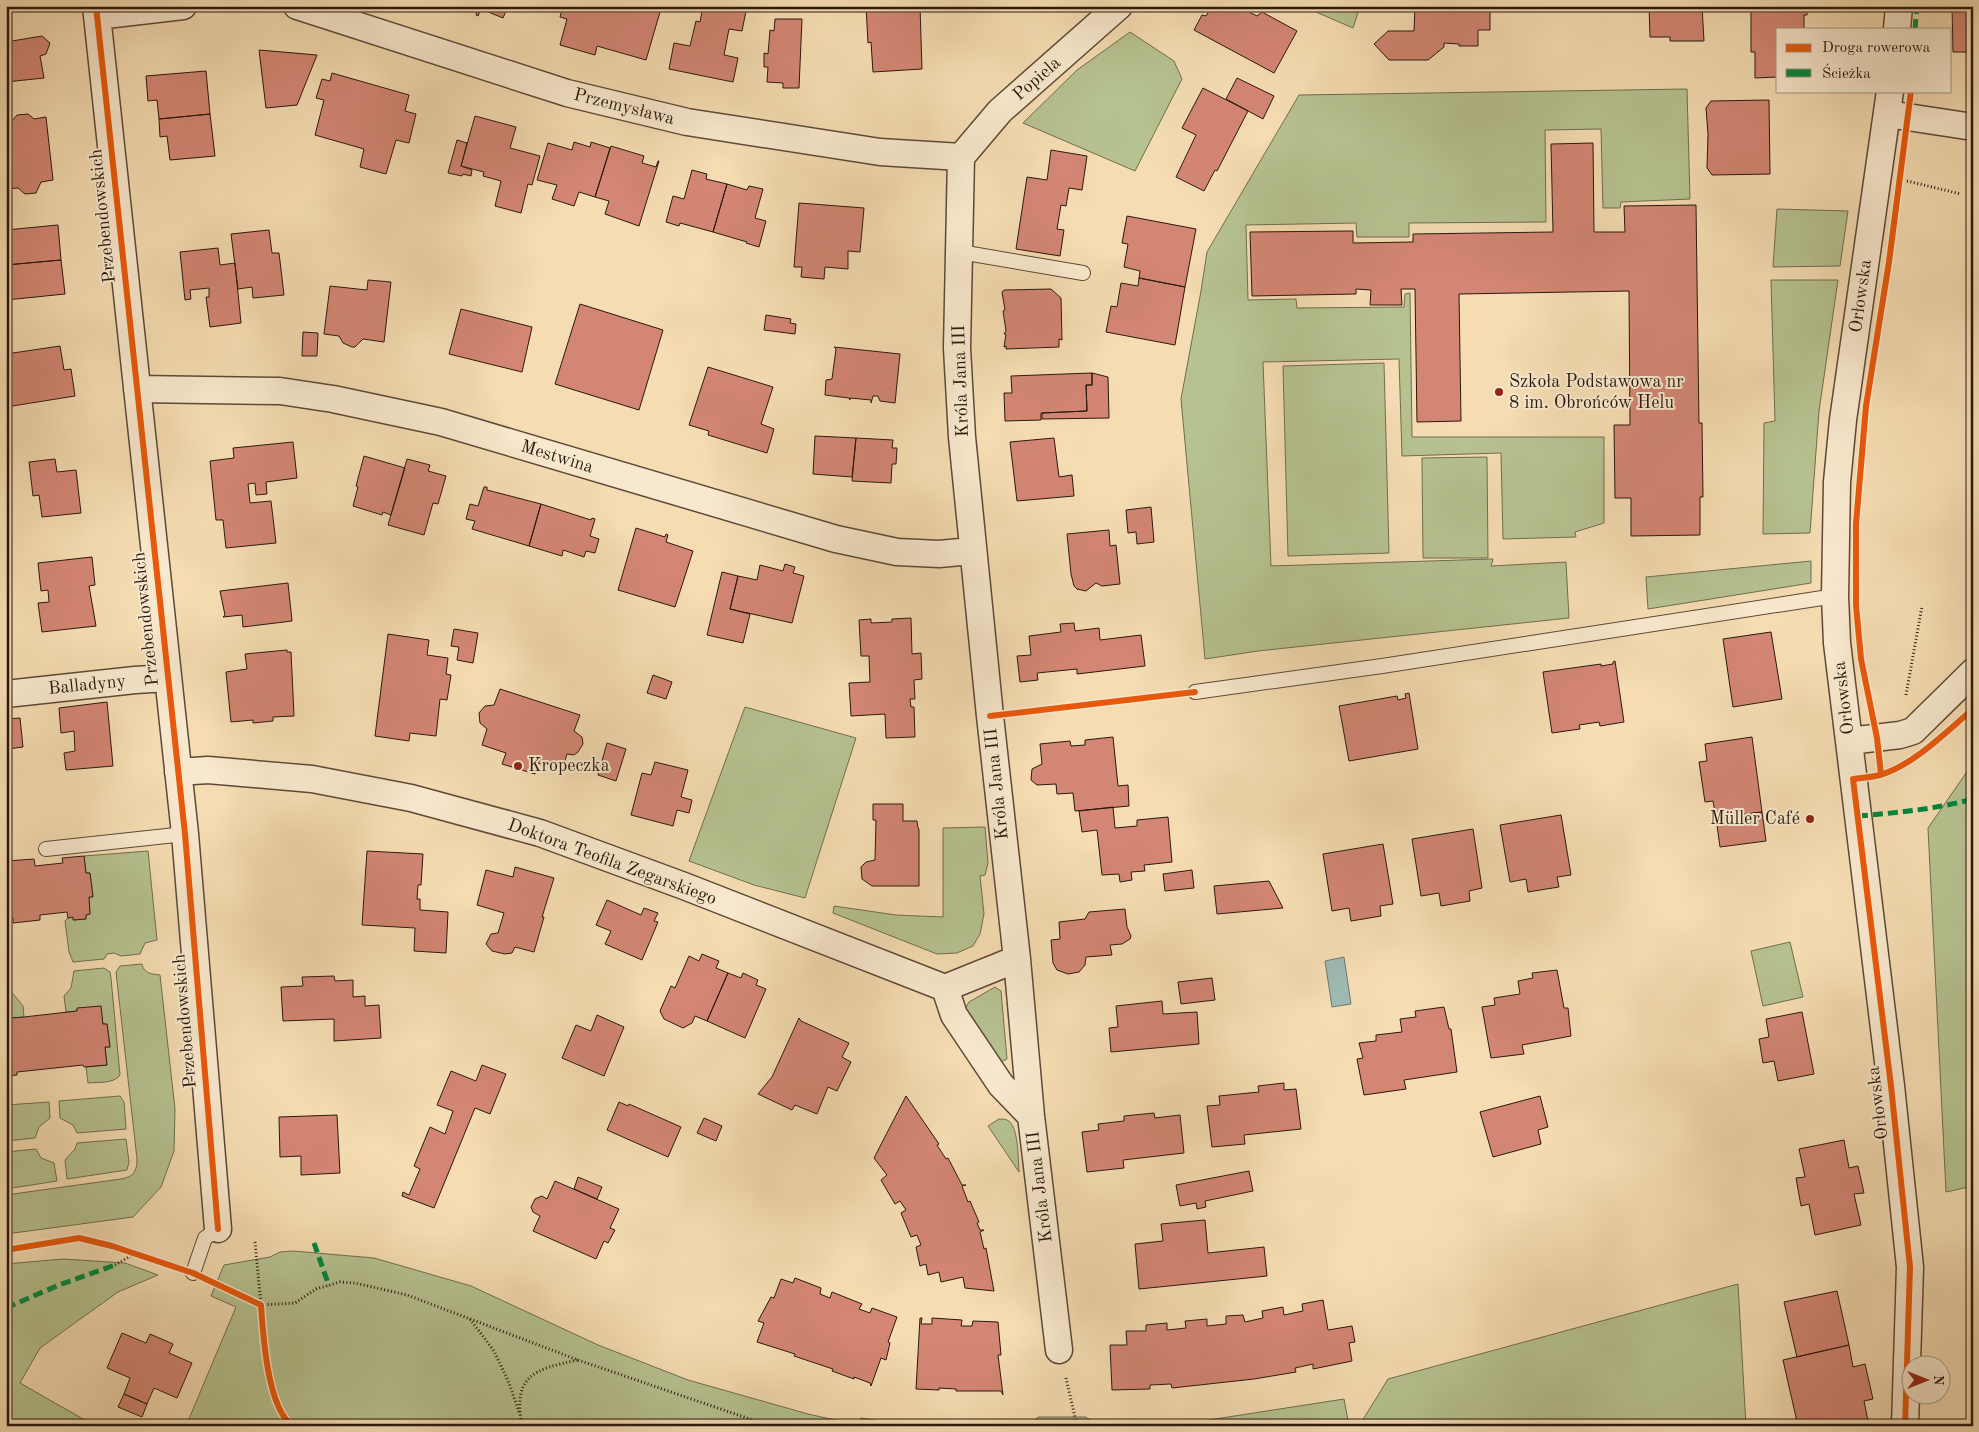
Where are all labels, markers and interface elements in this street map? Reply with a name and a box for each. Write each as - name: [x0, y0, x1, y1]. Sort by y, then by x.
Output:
- legend: [1776, 28, 1952, 92]
- text: Droga rowerowa: [1822, 41, 1931, 56]
- street label: Popiela: [1010, 54, 1064, 104]
- text: Ścieżka: [1822, 63, 1871, 82]
- street label: Przemysława: [572, 86, 676, 128]
- street label: Przebendowskich: [87, 148, 119, 284]
- street label: Orłowska: [1847, 258, 1875, 334]
- street label: Króla Jana III: [950, 325, 972, 437]
- place label: Szkoła Podstawowa nr 8 im. Obrońców Helu: [1509, 373, 1684, 412]
- marker: Szkoła Podstawowa nr 8 im. Obrońców Helu: [1493, 386, 1505, 398]
- street label: Mestwina: [519, 437, 596, 477]
- street label: Przebendowskich: [130, 551, 162, 687]
- street label: Orłowska: [1831, 660, 1857, 736]
- street label: Balladyny: [47, 672, 127, 698]
- street label: Króla Jana III: [982, 727, 1012, 841]
- place label: Kropeczka: [528, 757, 610, 775]
- marker: Kropeczka: [512, 760, 524, 772]
- place label: Müller Café: [1710, 810, 1800, 828]
- marker: Müller Café: [1804, 813, 1816, 825]
- street label: Doktora Teofila Zegarskiego: [505, 816, 719, 908]
- street label: Przebendowskich: [170, 953, 200, 1089]
- street label: Orłowska: [1865, 1065, 1891, 1141]
- street label: Króla Jana III: [1024, 1130, 1056, 1244]
- north arrow: [1902, 1354, 1952, 1404]
- text: N: [1931, 1375, 1945, 1386]

